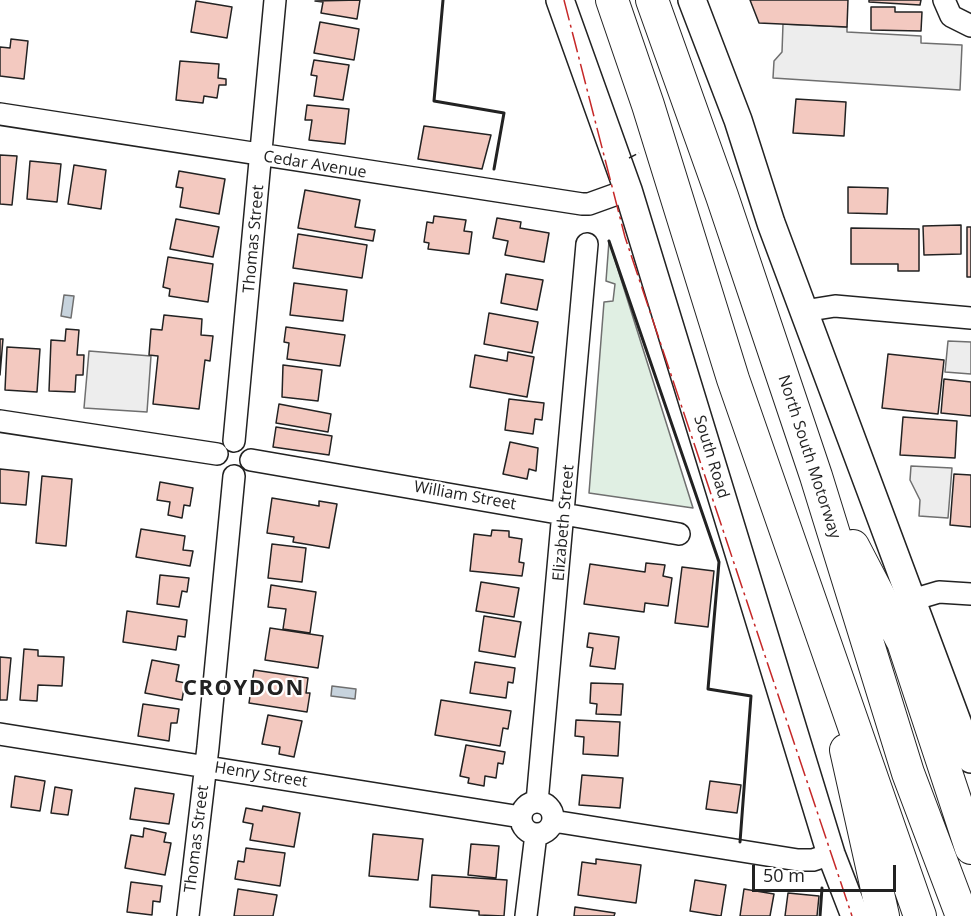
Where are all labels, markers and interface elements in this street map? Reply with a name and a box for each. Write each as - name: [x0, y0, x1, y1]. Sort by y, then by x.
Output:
- street label: Cedar Avenue: [262, 147, 368, 183]
- street label: Thomas Street: [240, 184, 268, 294]
- street label: North South Motorway: [773, 373, 845, 541]
- street label: South Road: [689, 413, 733, 501]
- street label: Elizabeth Street: [549, 464, 579, 582]
- street label: William Street: [412, 478, 518, 514]
- district label: CROYDON: [183, 676, 305, 702]
- street label: Henry Street: [213, 758, 309, 792]
- street label: Thomas Street: [181, 784, 213, 894]
- scale bar: [755, 853, 899, 891]
- text: 50 m: [763, 863, 805, 887]

